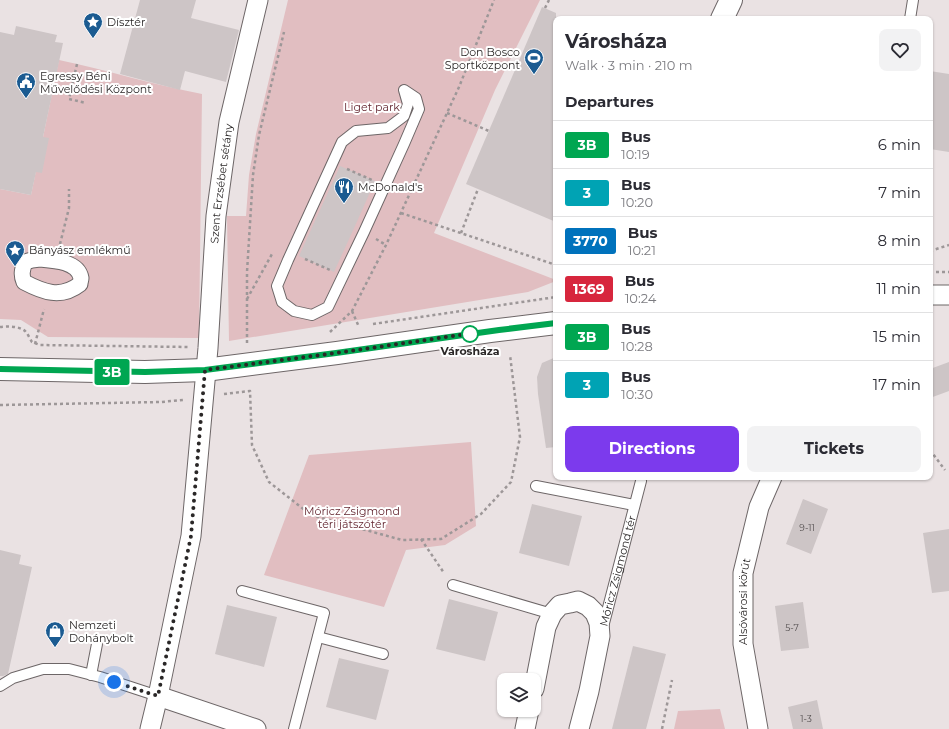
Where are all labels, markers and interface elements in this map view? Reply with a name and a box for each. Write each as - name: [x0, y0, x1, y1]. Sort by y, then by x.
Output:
- place icon: Dísztér: [82, 11, 104, 39]
- place label: Dísztér: [107, 15, 145, 29]
- button: heart: [879, 29, 921, 71]
- text: Városháza: [565, 30, 667, 53]
- place label: Don Bosco Sportközpont: [445, 45, 521, 72]
- sports icon: Don Bosco Sportközpont: [523, 47, 545, 75]
- text: Walk · 3 min · 210 m: [565, 57, 693, 73]
- place label: Egressy Béni Művelődési Központ: [40, 69, 152, 96]
- public building icon: Egressy Béni Művelődési Központ: [15, 71, 37, 99]
- text: Departures: [565, 92, 654, 111]
- park label: Liget park: [344, 100, 400, 114]
- street label: Szent Erzsébet sétány: [207, 123, 236, 244]
- text: Bus: [621, 127, 651, 146]
- text: 6 min: [878, 135, 921, 154]
- text: 3B: [578, 136, 597, 154]
- text: 10:19: [621, 146, 650, 162]
- text: Bus: [621, 175, 651, 194]
- restaurant icon: McDonald's: [333, 176, 355, 204]
- place label: McDonald's: [358, 180, 423, 194]
- text: 7 min: [878, 183, 921, 202]
- text: 3: [583, 184, 591, 202]
- text: 10:20: [621, 194, 653, 210]
- text: Bus: [628, 223, 658, 242]
- text: 8 min: [877, 231, 921, 250]
- text: 3770: [573, 232, 608, 250]
- place icon: Bányász emlékmű: [4, 239, 26, 267]
- text: 10:21: [628, 242, 656, 258]
- place label: Bányász emlékmű: [29, 243, 131, 257]
- text: Bus: [625, 271, 654, 290]
- text: 11 min: [876, 279, 921, 298]
- text: 1369: [573, 280, 605, 298]
- text: 10:24: [625, 290, 656, 306]
- text: Bus: [621, 319, 651, 338]
- marker: Városháza: [461, 325, 479, 343]
- text: 15 min: [873, 327, 921, 346]
- text: 3B: [578, 328, 597, 346]
- text: 10:28: [621, 338, 653, 354]
- place label: Városháza: [439, 344, 500, 358]
- line badge: 3B: [94, 359, 130, 385]
- text: 3B: [103, 363, 122, 381]
- text: Bus: [621, 367, 651, 386]
- text: 17 min: [873, 375, 921, 394]
- text: 3: [583, 376, 591, 394]
- text: 10:30: [621, 386, 653, 402]
- button: Directions: [565, 426, 739, 472]
- button: Tickets: [747, 426, 921, 472]
- park label: Móricz Zsigmond téri játszótér: [304, 504, 400, 531]
- street label: Móricz Zsigmond tér: [596, 514, 639, 628]
- house number: 9-11: [799, 522, 815, 533]
- street label: Alsóvárosi körút: [736, 556, 754, 645]
- place label: Nemzeti Dohánybolt: [69, 618, 134, 645]
- shop icon: Nemzeti Dohánybolt: [44, 620, 66, 648]
- house number: 5-7: [785, 622, 799, 633]
- your location: [104, 672, 124, 692]
- map controls: [497, 673, 541, 717]
- button: layers: [497, 673, 541, 717]
- house number: 1-3: [800, 713, 812, 724]

